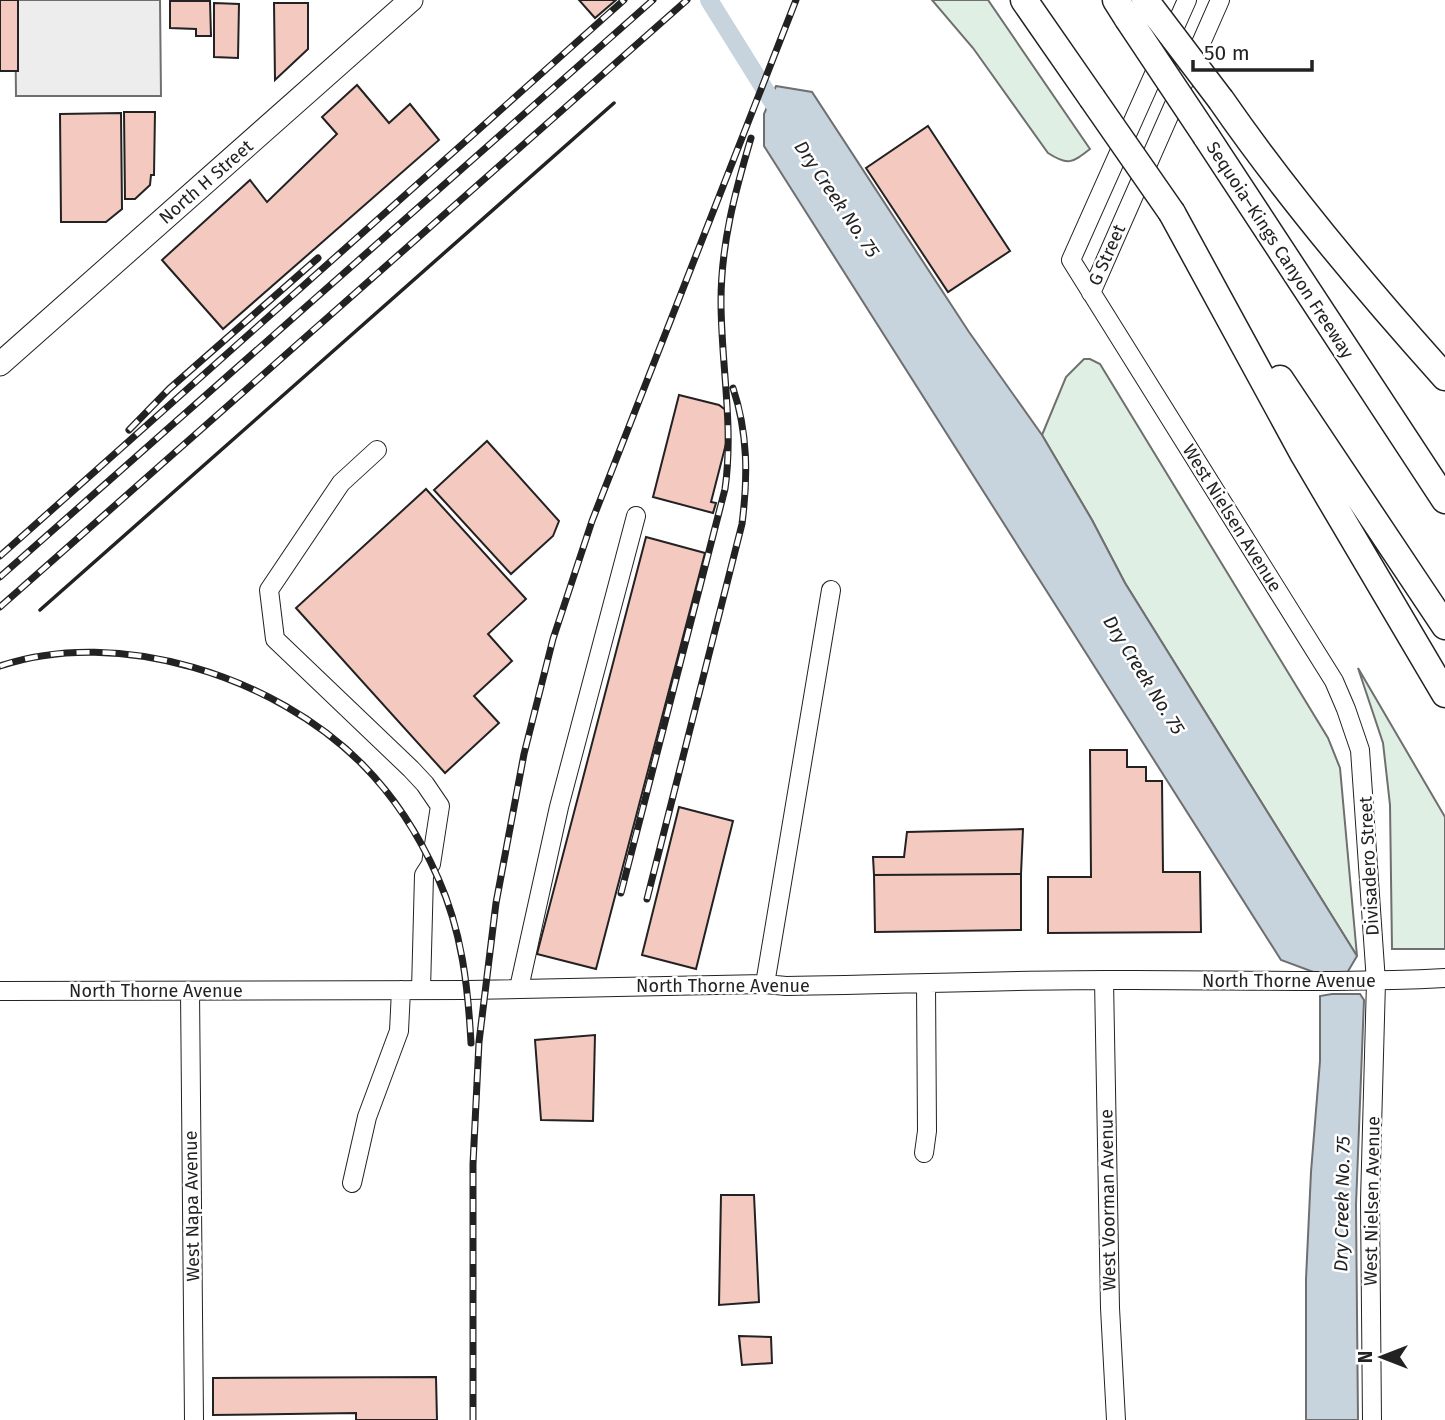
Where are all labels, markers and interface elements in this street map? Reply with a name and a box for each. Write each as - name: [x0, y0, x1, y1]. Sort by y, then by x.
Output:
- scale bar: [1193, 28, 1312, 72]
- text: 50 m: [1204, 40, 1250, 66]
- street label: North H Street: [154, 135, 258, 229]
- water label: Dry Creek No. 75: [789, 136, 885, 262]
- street label: Sequoia–Kings Canyon Freeway: [1202, 137, 1358, 363]
- street label: G Street: [1084, 220, 1130, 289]
- street label: West Nielsen Avenue: [1178, 440, 1286, 596]
- water label: Dry Creek No. 75: [1098, 611, 1190, 739]
- street label: Divisadero Street: [1354, 795, 1384, 936]
- street label: North Thorne Avenue: [1202, 970, 1376, 992]
- street label: North Thorne Avenue: [636, 975, 810, 997]
- street label: North Thorne Avenue: [69, 980, 243, 1002]
- street label: West Voorman Avenue: [1095, 1109, 1121, 1291]
- street label: West Nielsen Avenue: [1360, 1116, 1384, 1286]
- street label: West Napa Avenue: [180, 1130, 204, 1282]
- water label: Dry Creek No. 75: [1329, 1135, 1355, 1272]
- north arrow: [1347, 1322, 1417, 1392]
- text: N: [1354, 1351, 1377, 1363]

